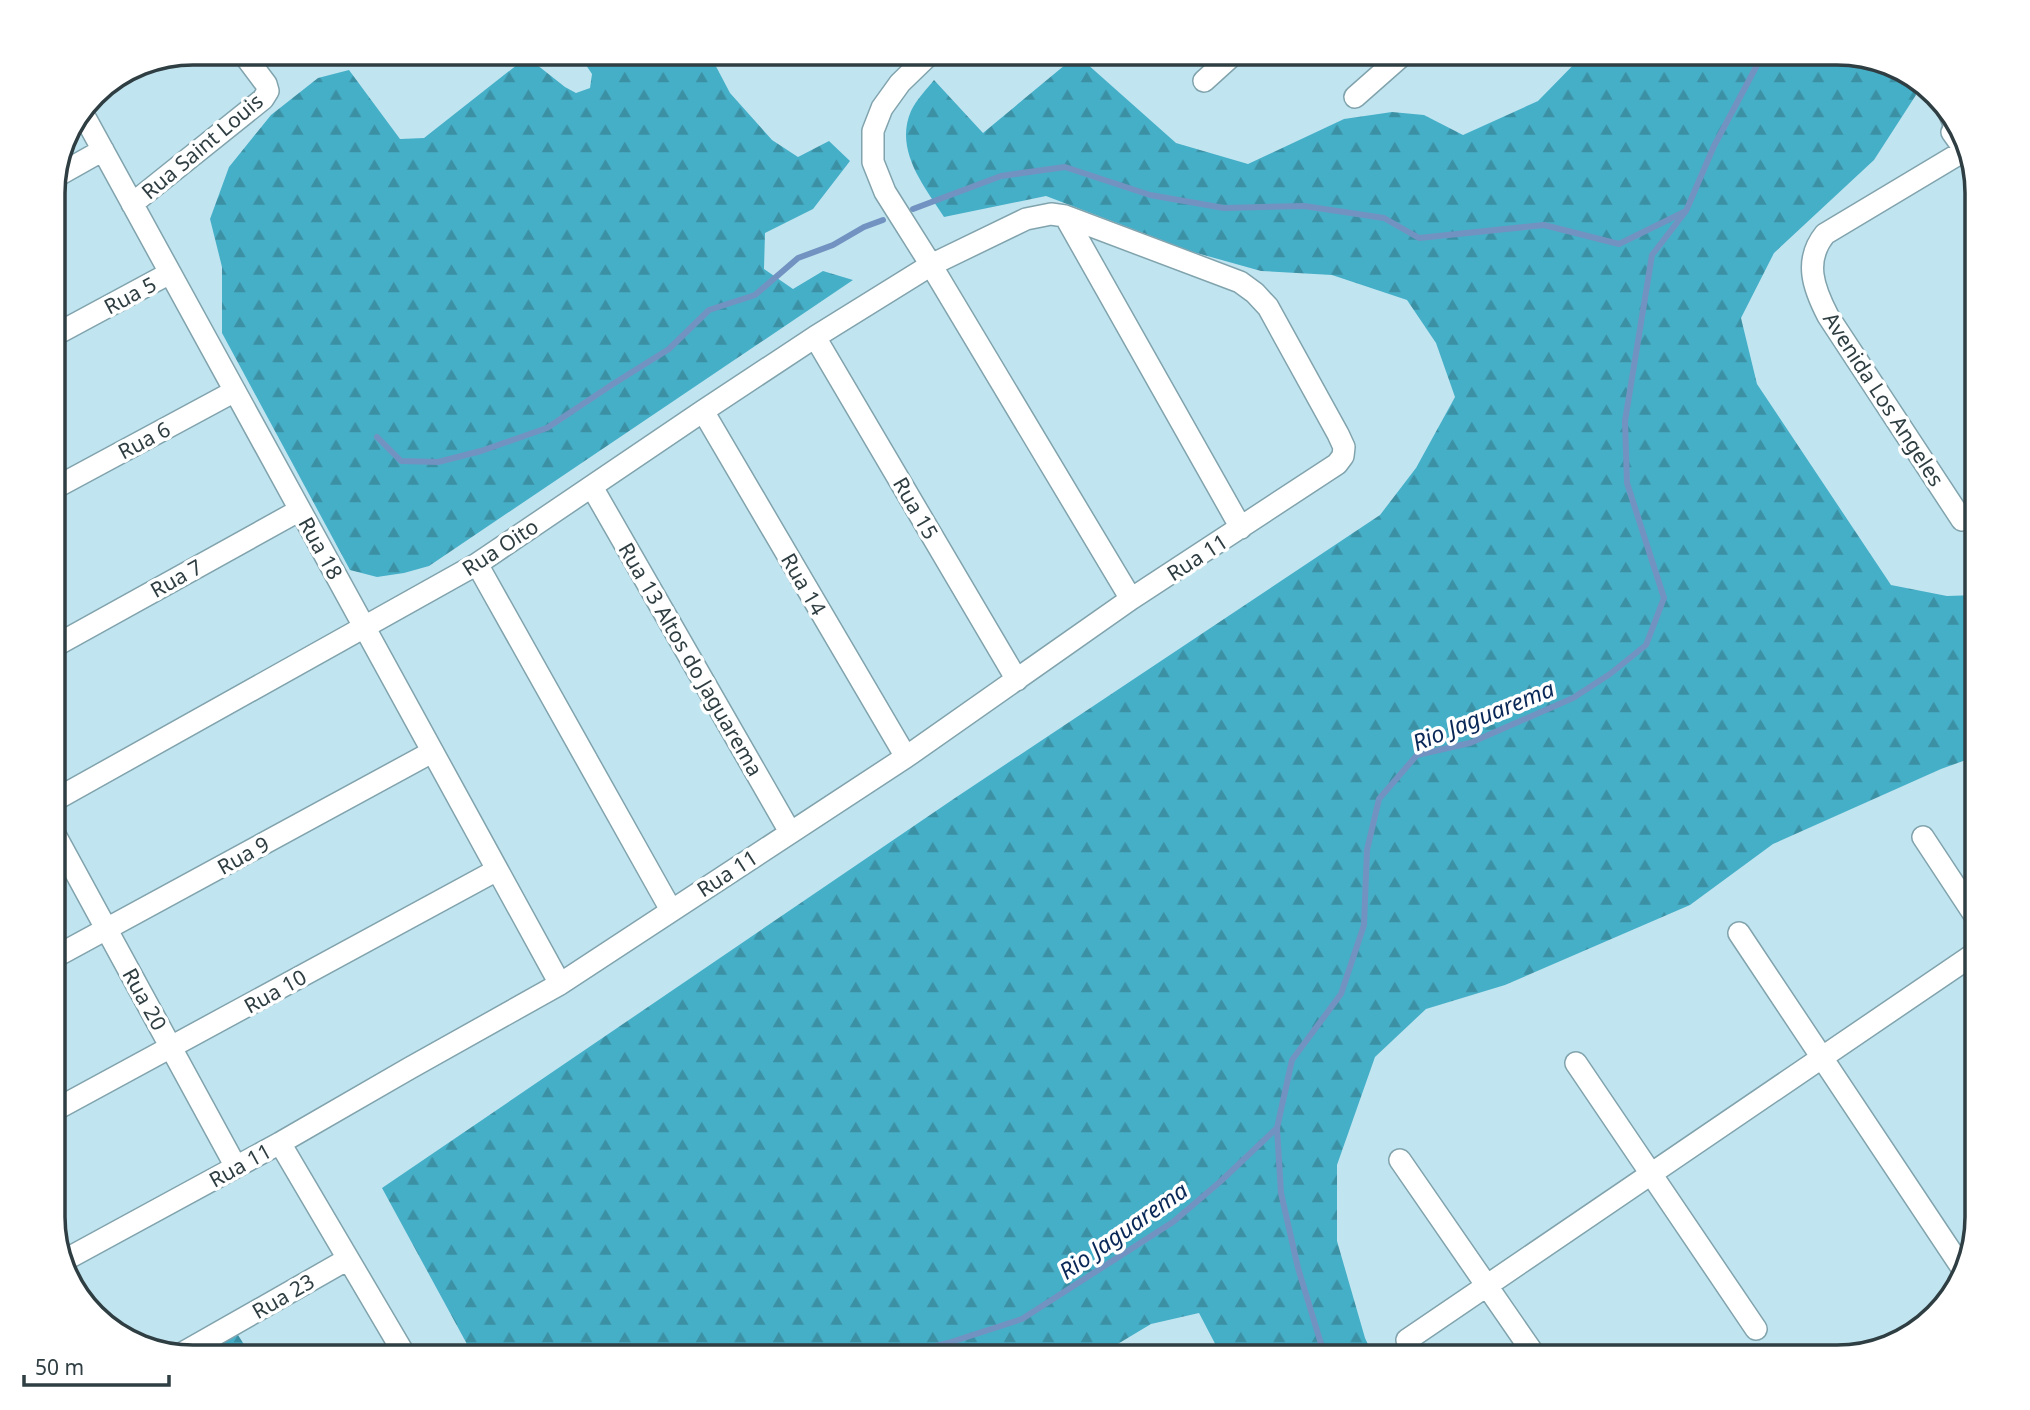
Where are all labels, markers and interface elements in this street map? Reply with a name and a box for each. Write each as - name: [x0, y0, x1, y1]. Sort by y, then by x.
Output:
- street label: Rua Saint Louis: [135, 87, 269, 205]
- street label: Rua 5: [99, 270, 161, 320]
- street label: Avenida Los Angeles: [1817, 307, 1951, 491]
- street label: Rua 6: [113, 415, 175, 465]
- street label: Rua 15: [887, 472, 945, 544]
- street label: Rua 18: [292, 512, 350, 584]
- street label: Rua Oito: [457, 512, 543, 582]
- street label: Rua 11: [1161, 527, 1233, 587]
- street label: Rua 13 Altos do Jaguarema: [613, 537, 769, 781]
- street label: Rua 14: [775, 548, 833, 620]
- street label: Rua 7: [145, 552, 207, 604]
- water label: Rio Jaguarema: [1407, 672, 1559, 758]
- street label: Rua 9: [212, 829, 274, 881]
- street label: Rua 11: [691, 843, 763, 903]
- street label: Rua 10: [239, 962, 311, 1020]
- street label: Rua 20: [116, 963, 174, 1035]
- street label: Rua 11: [204, 1136, 276, 1194]
- water label: Rio Jaguarema: [1052, 1174, 1194, 1286]
- street label: Rua 23: [247, 1267, 319, 1325]
- scale bar: [24, 1344, 170, 1388]
- text: 50 m: [35, 1353, 84, 1381]

